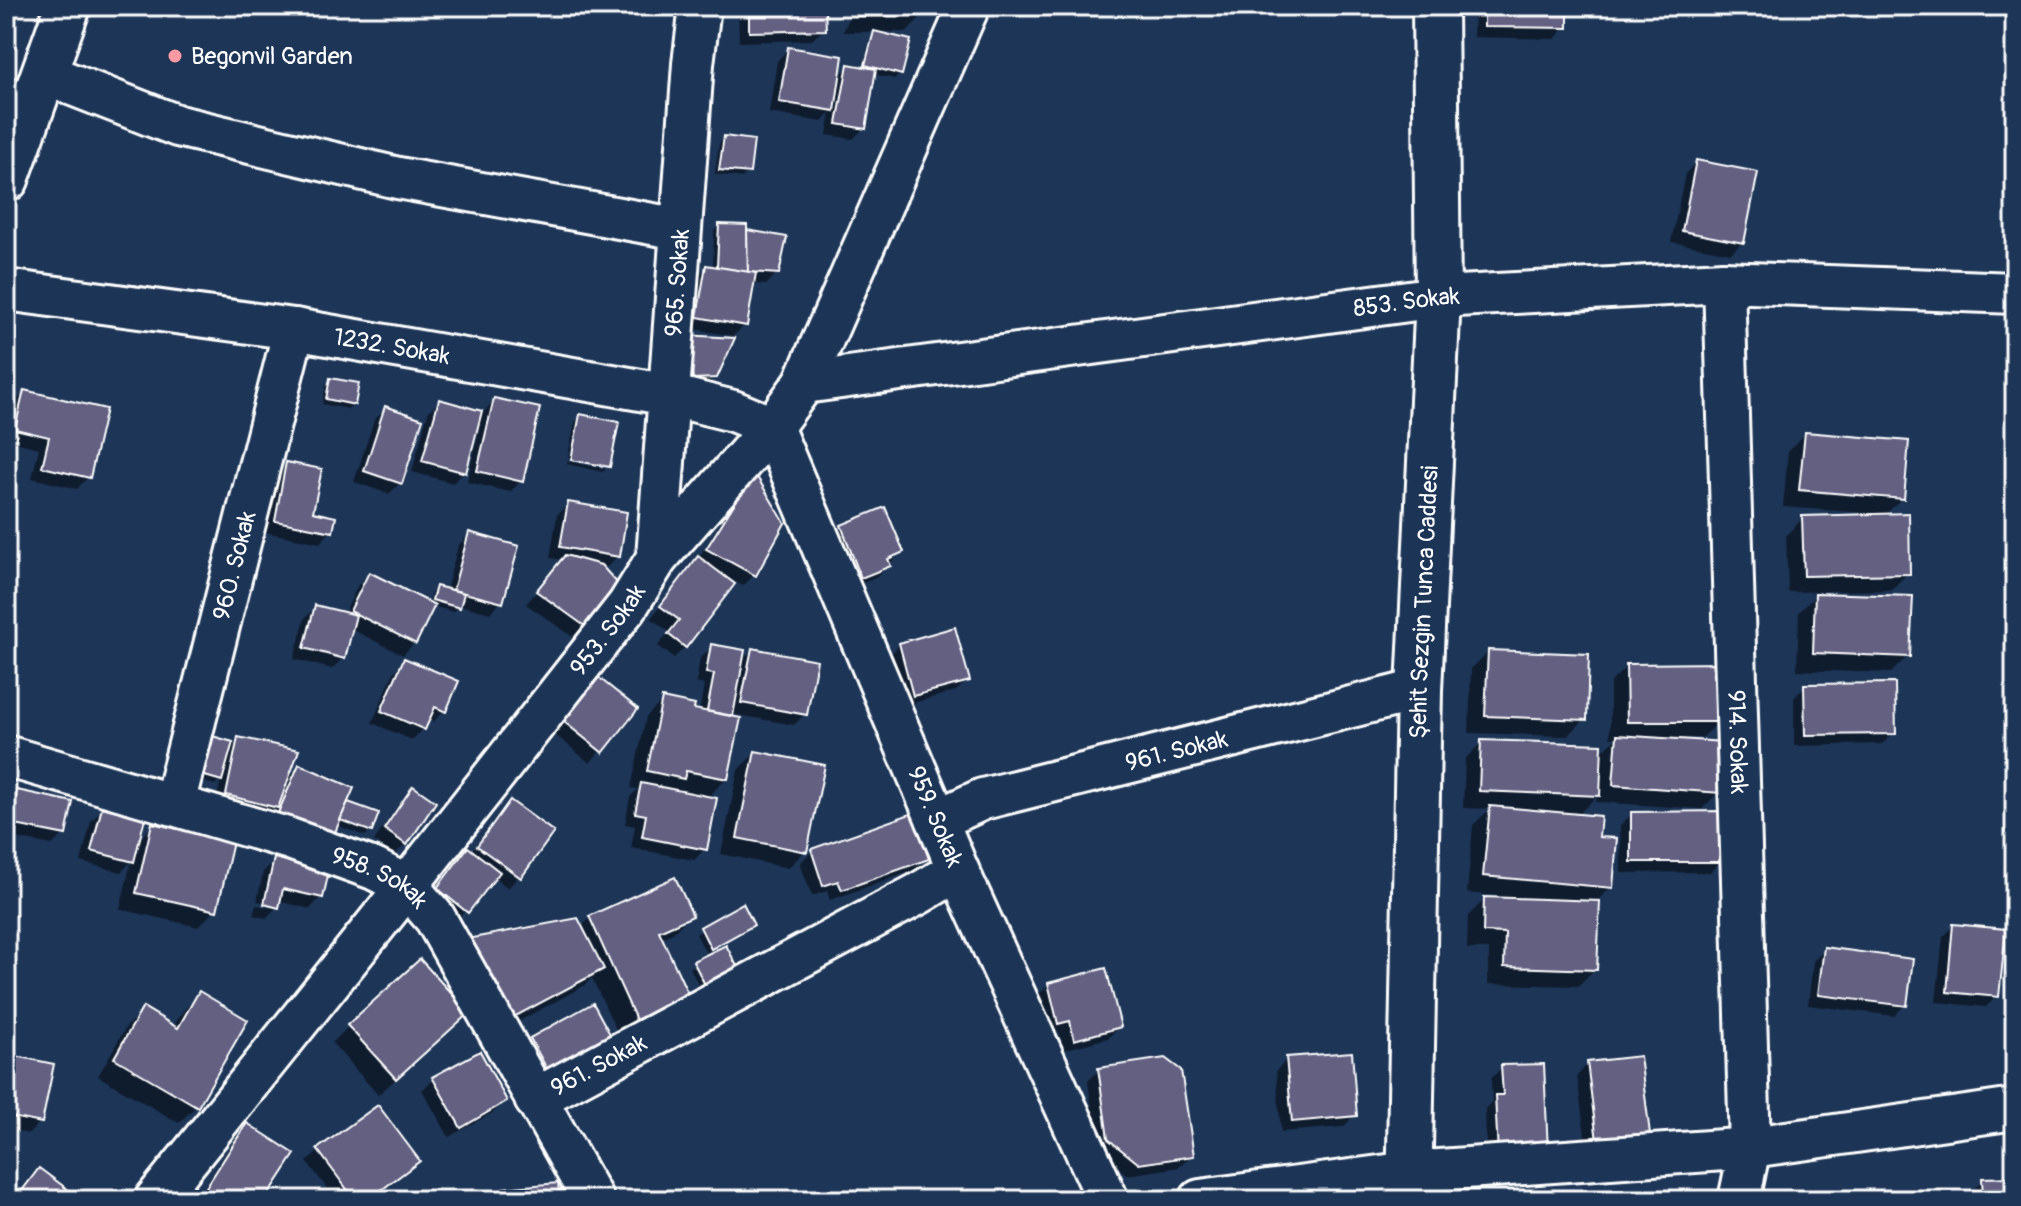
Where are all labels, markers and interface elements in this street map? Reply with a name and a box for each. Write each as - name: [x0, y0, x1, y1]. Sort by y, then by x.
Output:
- place label: Begonvil Garden: [191, 42, 353, 71]
- marker: Begonvil Garden: [166, 47, 184, 65]
- street label: 965. Sokak: [659, 228, 696, 338]
- street label: 853. Sokak: [1352, 282, 1461, 323]
- street label: 1232. Sokak: [331, 322, 452, 371]
- street label: Şehit Sezgin Tunca Caddesi: [1404, 465, 1445, 739]
- street label: 960. Sokak: [207, 508, 262, 623]
- street label: 953. Sokak: [564, 579, 652, 682]
- street label: 914. Sokak: [1721, 689, 1753, 794]
- street label: 961. Sokak: [1122, 724, 1231, 778]
- street label: 959. Sokak: [901, 762, 969, 871]
- street label: 958. Sokak: [327, 841, 434, 915]
- street label: 961. Sokak: [546, 1028, 652, 1103]

